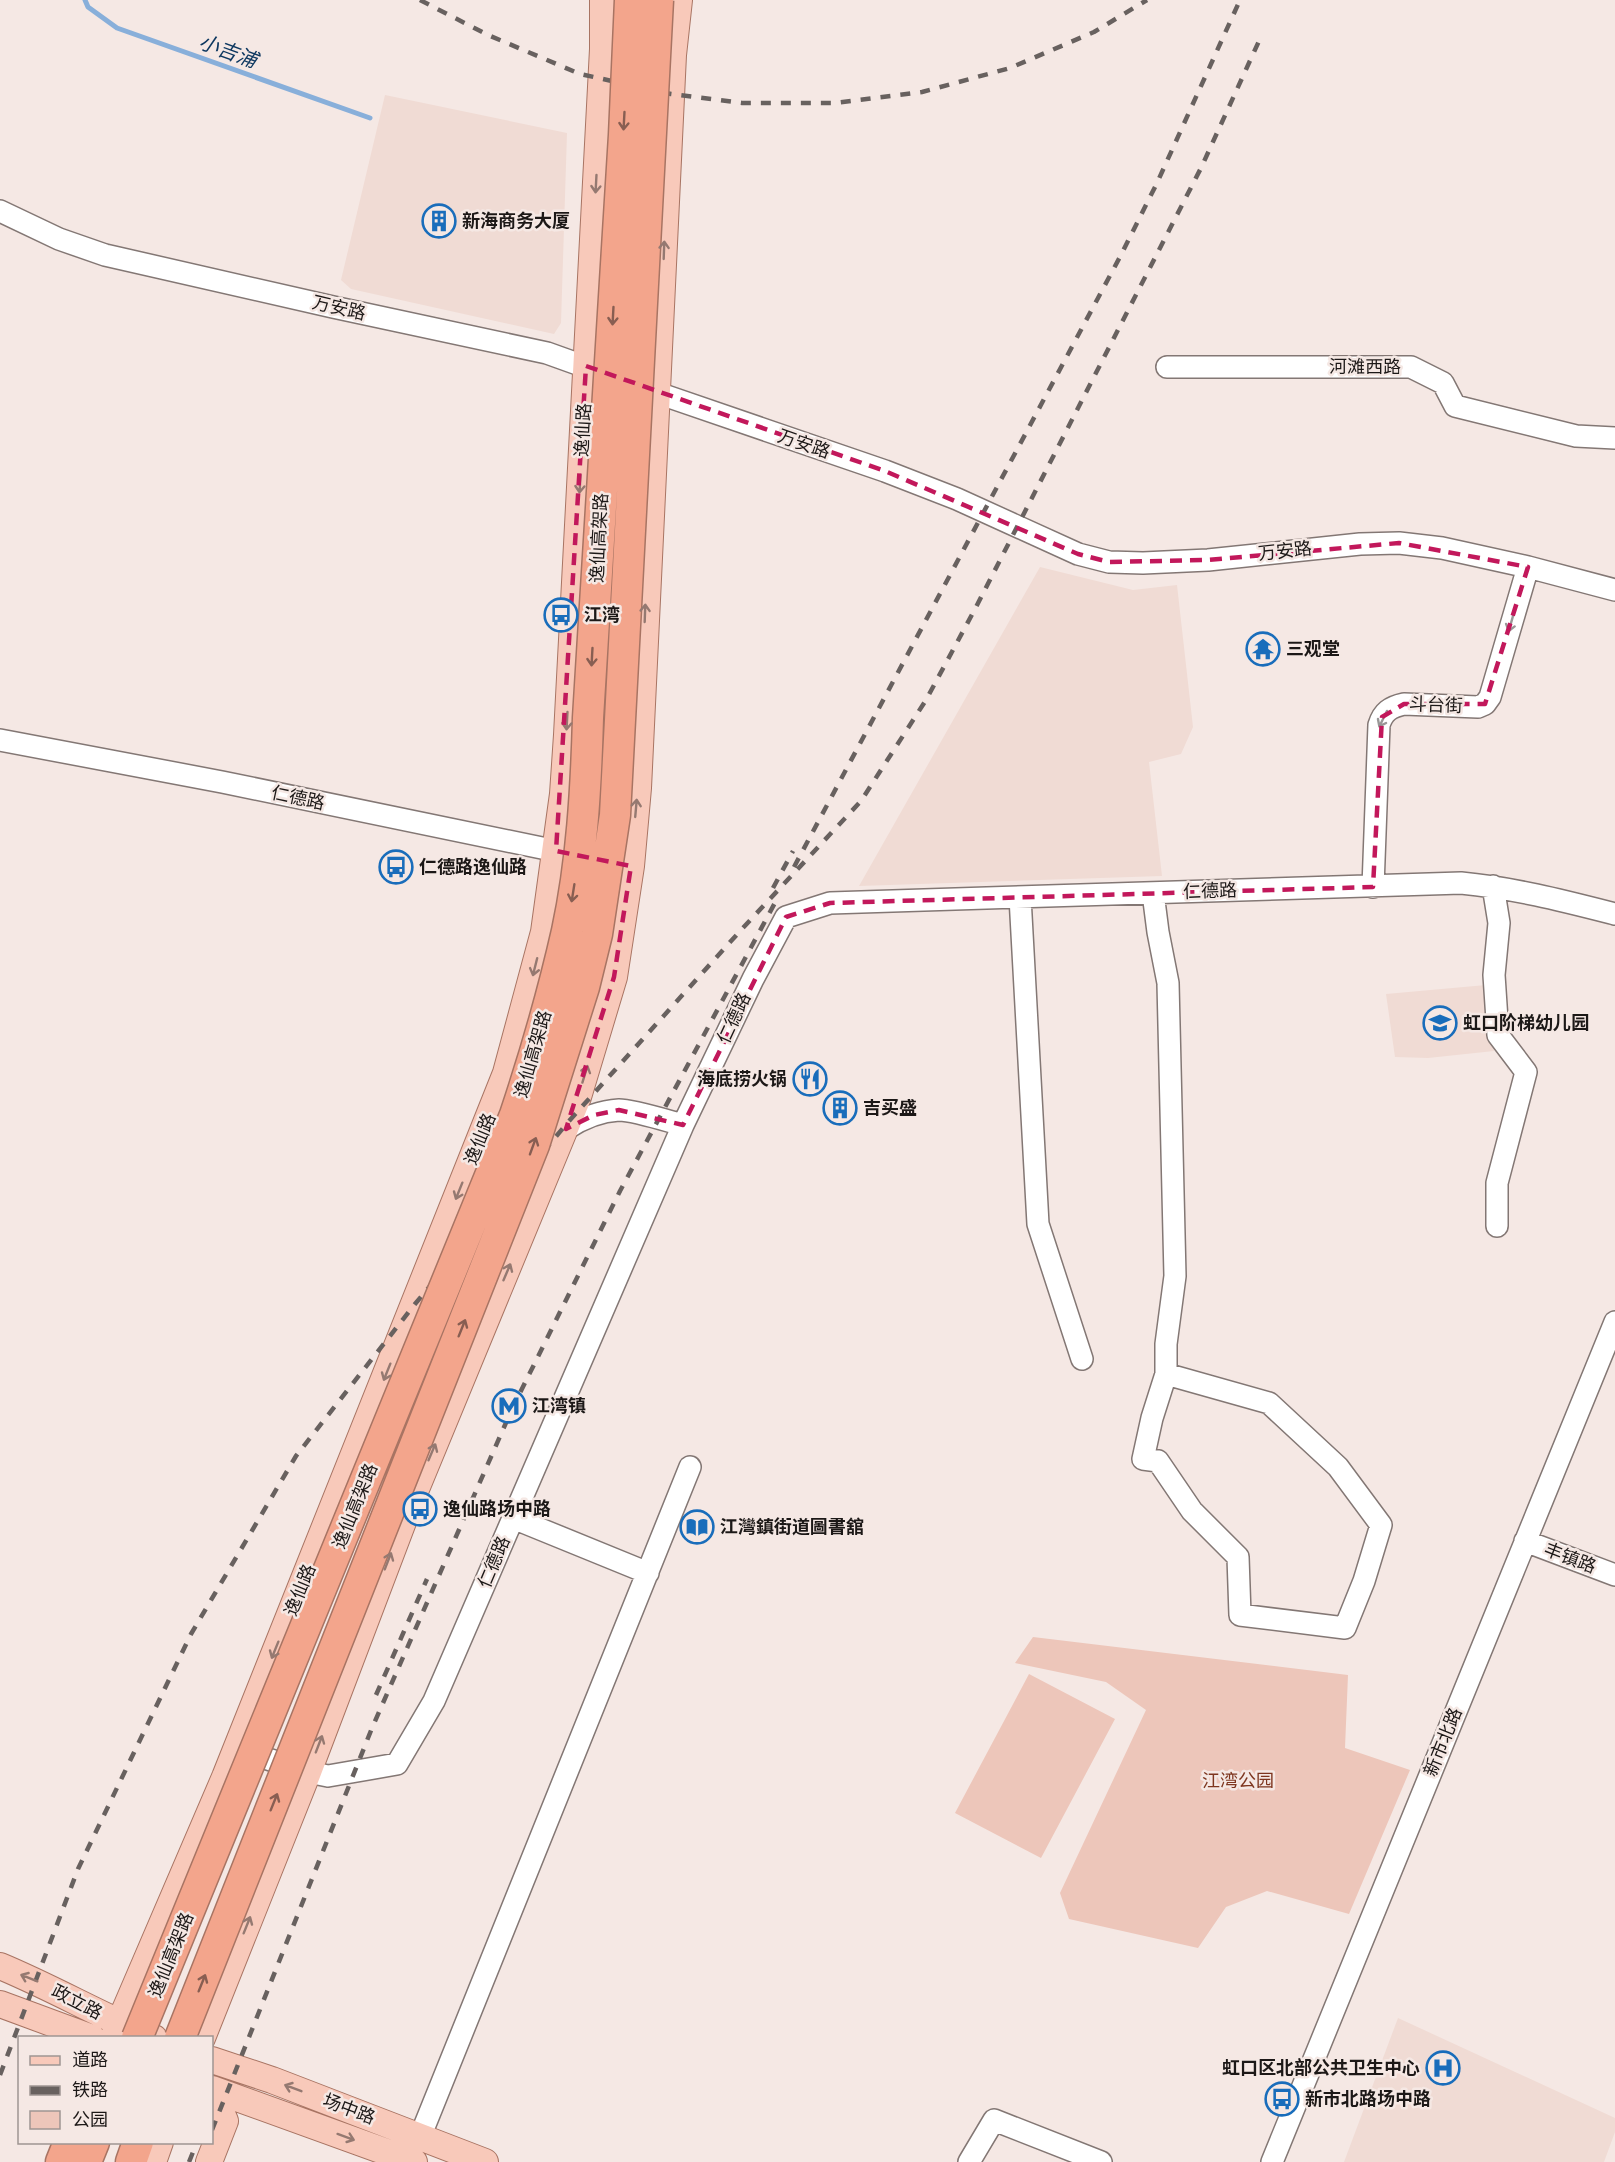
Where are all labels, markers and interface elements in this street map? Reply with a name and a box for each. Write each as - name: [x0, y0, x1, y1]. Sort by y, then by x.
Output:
- water label: 小吉浦: [196, 29, 263, 74]
- one-way arrow: [619, 111, 630, 131]
- one-way arrow: [590, 174, 601, 194]
- building icon: 新海商务大厦: [421, 203, 457, 239]
- place label: 新海商务大厦: [462, 210, 570, 231]
- one-way arrow: [658, 241, 669, 261]
- street label: 万安路: [310, 291, 368, 324]
- one-way arrow: [607, 306, 618, 326]
- street label: 河滩西路: [1329, 356, 1401, 377]
- street label: 逸仙路: [571, 402, 594, 457]
- street label: 万安路: [775, 425, 833, 462]
- one-way arrow: [575, 473, 586, 493]
- street label: 逸仙高架路: [586, 492, 611, 583]
- street label: 万安路: [1257, 537, 1313, 564]
- bus stop icon: 江湾: [543, 597, 579, 633]
- one-way arrow: [640, 603, 651, 623]
- place label: 江湾: [584, 604, 620, 625]
- one-way arrow: [1505, 613, 1516, 632]
- temple icon: 三观堂: [1245, 631, 1281, 667]
- place label: 三观堂: [1286, 638, 1340, 659]
- one-way arrow: [586, 647, 597, 667]
- street label: 斗台街: [1409, 693, 1463, 716]
- one-way arrow: [562, 710, 573, 730]
- one-way arrow: [1377, 710, 1389, 728]
- street label: 仁德路: [270, 782, 327, 813]
- one-way arrow: [631, 798, 642, 818]
- bus stop icon: 仁德路逸仙路: [378, 849, 414, 885]
- place label: 仁德路逸仙路: [419, 856, 527, 877]
- street label: 仁德路: [1183, 879, 1237, 902]
- one-way arrow: [567, 883, 578, 903]
- one-way arrow: [529, 957, 541, 976]
- street label: 仁德路: [713, 989, 754, 1047]
- school or university icon: 虹口阶梯幼儿园: [1422, 1005, 1458, 1041]
- street label: 逸仙高架路: [510, 1008, 555, 1100]
- place label: 虹口阶梯幼儿园: [1463, 1012, 1589, 1033]
- restaurant icon: 海底捞火锅: [792, 1061, 828, 1097]
- one-way arrow: [580, 1065, 591, 1084]
- place label: 海底捞火锅: [697, 1068, 787, 1089]
- building icon: 吉买盛: [822, 1090, 858, 1126]
- place label: 吉买盛: [863, 1097, 917, 1118]
- street label: 逸仙路: [460, 1110, 499, 1168]
- one-way arrow: [529, 1138, 540, 1156]
- one-way arrow: [453, 1181, 464, 1200]
- one-way arrow: [502, 1263, 513, 1281]
- one-way arrow: [457, 1319, 468, 1338]
- one-way arrow: [381, 1362, 392, 1381]
- metro station icon: 江湾镇: [491, 1388, 527, 1424]
- place label: 江湾镇: [532, 1395, 586, 1416]
- one-way arrow: [427, 1443, 438, 1461]
- street label: 逸仙高架路: [328, 1460, 381, 1551]
- bus stop icon: 逸仙路场中路: [402, 1491, 438, 1527]
- place label: 逸仙路场中路: [443, 1498, 551, 1519]
- library icon: 江灣鎮街道圖書舘: [679, 1509, 715, 1545]
- place label: 江灣鎮街道圖書舘: [720, 1516, 864, 1537]
- street label: 仁德路: [473, 1533, 514, 1591]
- street label: 丰镇路: [1541, 1538, 1599, 1577]
- one-way arrow: [384, 1552, 395, 1571]
- street label: 逸仙路: [280, 1561, 319, 1619]
- one-way arrow: [269, 1641, 280, 1659]
- street label: 新市北路: [1419, 1705, 1466, 1779]
- one-way arrow: [315, 1735, 326, 1753]
- park label: 江湾公园: [1202, 1770, 1274, 1791]
- one-way arrow: [269, 1793, 280, 1812]
- street label: 逸仙高架路: [144, 1909, 197, 2000]
- one-way arrow: [242, 1916, 253, 1935]
- one-way arrow: [20, 1972, 39, 1983]
- one-way arrow: [197, 1974, 208, 1993]
- street label: 政立路: [48, 1980, 106, 2023]
- legend: [18, 2036, 213, 2144]
- text: 道路: [72, 2049, 108, 2070]
- hospital icon: 虹口区北部公共卫生中心: [1425, 2050, 1461, 2086]
- place label: 虹口区北部公共卫生中心: [1222, 2057, 1420, 2078]
- text: 铁路: [72, 2079, 108, 2100]
- bus stop icon: 新市北路场中路: [1264, 2081, 1300, 2117]
- one-way arrow: [284, 2082, 303, 2093]
- place label: 新市北路场中路: [1305, 2088, 1431, 2109]
- street label: 场中路: [320, 2089, 378, 2128]
- text: 公园: [72, 2109, 108, 2130]
- one-way arrow: [336, 2133, 354, 2144]

